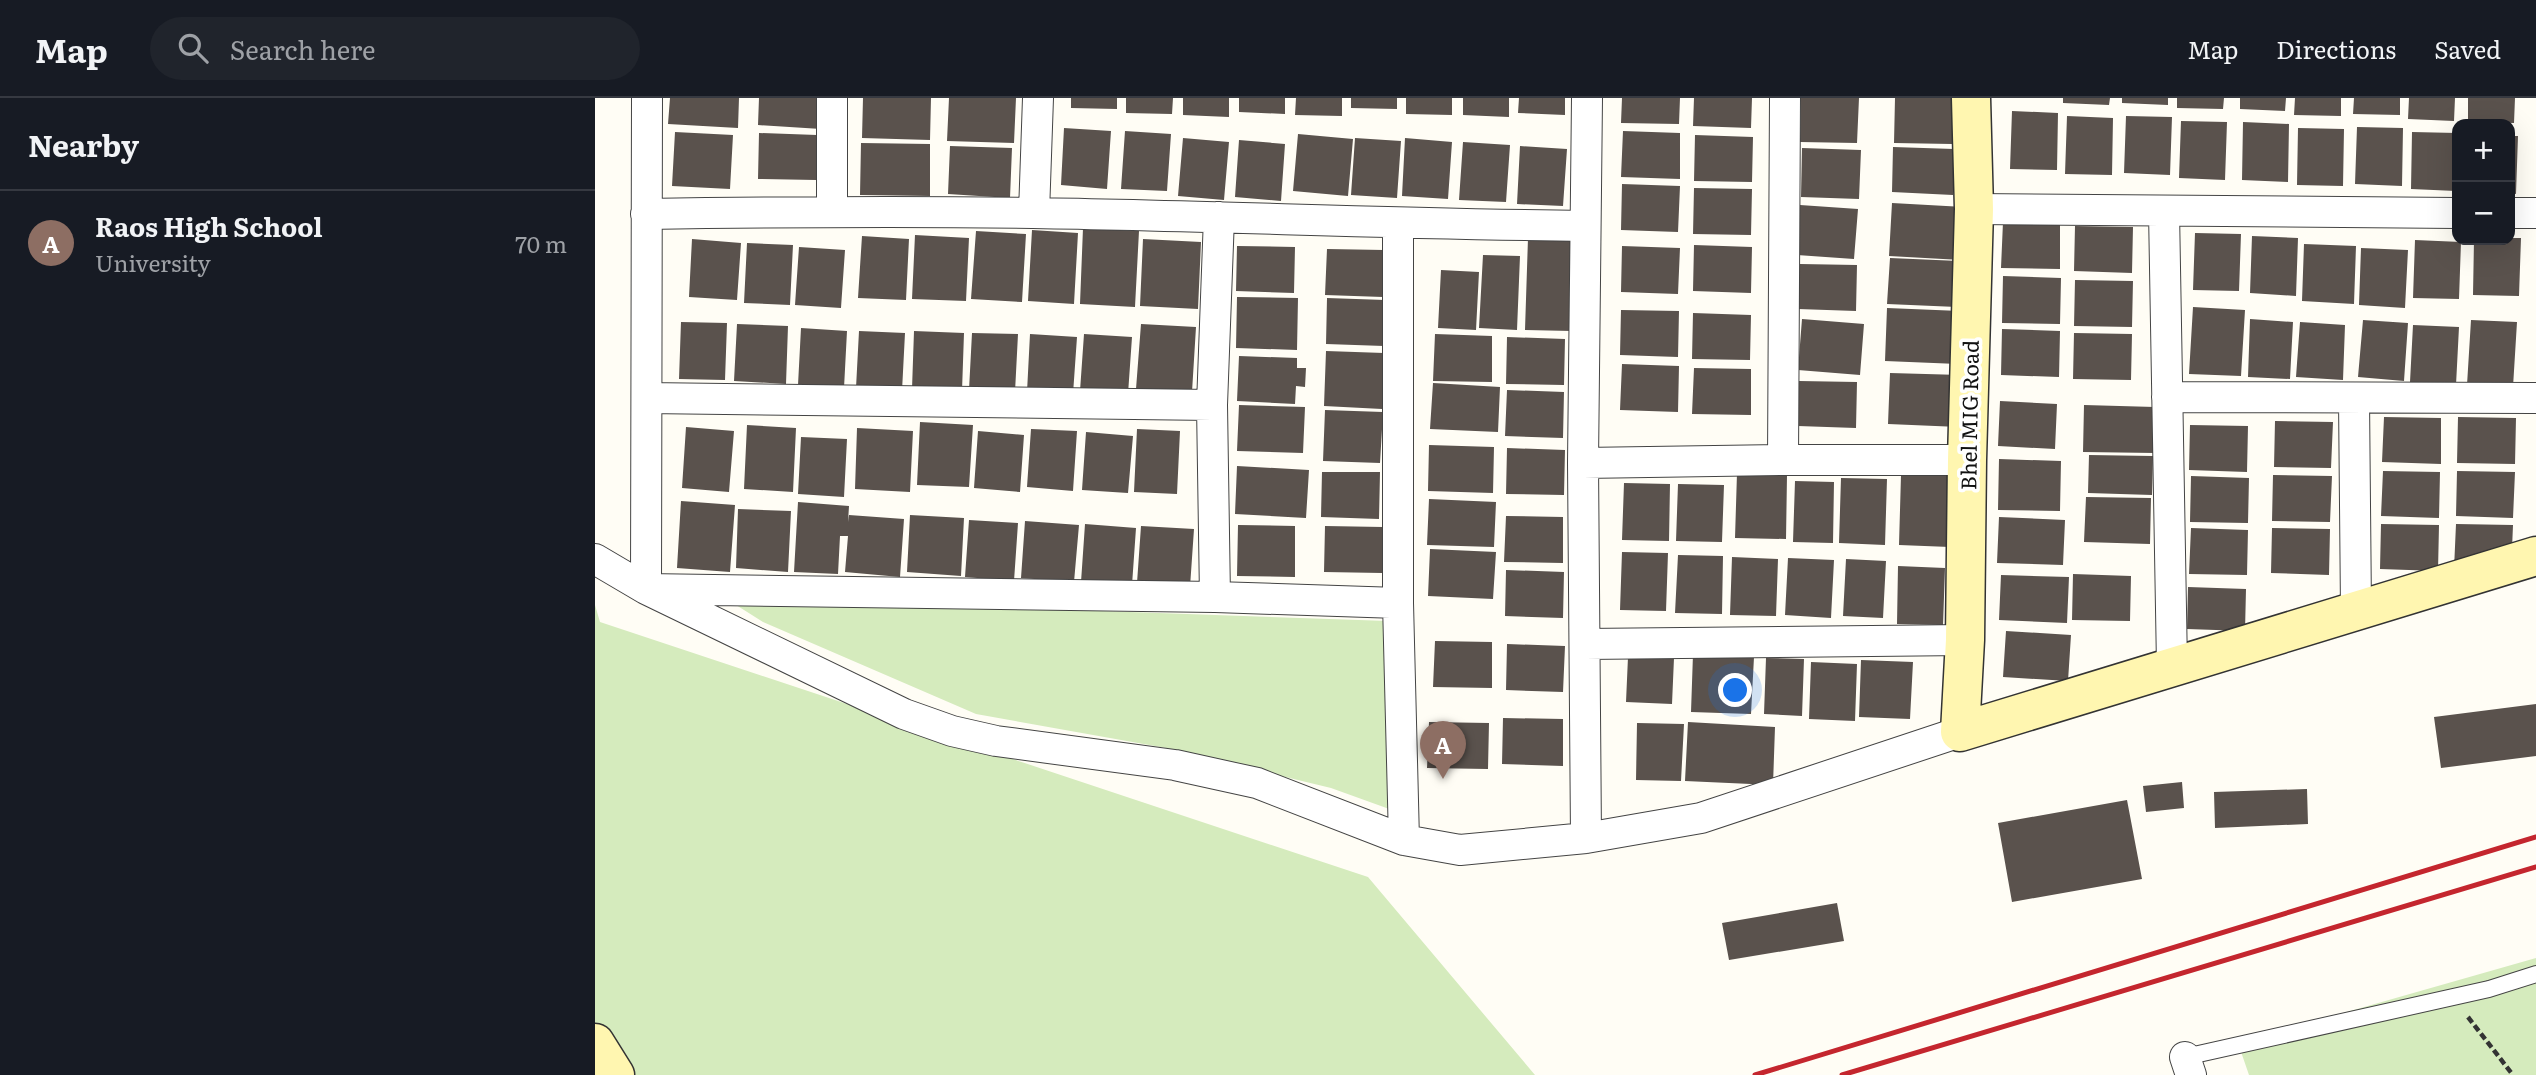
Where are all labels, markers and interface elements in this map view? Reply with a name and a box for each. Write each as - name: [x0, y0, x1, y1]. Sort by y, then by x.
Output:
- search box: [150, 17, 640, 80]
- text: Map: [35, 24, 108, 73]
- icon: search: [174, 29, 212, 67]
- text: Search here: [230, 29, 376, 68]
- text: Map: [2187, 31, 2238, 66]
- text: Directions: [2276, 31, 2396, 66]
- text: Saved: [2434, 31, 2501, 66]
- map controls: [2452, 119, 2515, 245]
- button: +: [2452, 119, 2515, 182]
- text: Nearby: [28, 122, 139, 166]
- button: −: [2452, 182, 2515, 245]
- text: Raos High School: [95, 206, 323, 245]
- text: A: [42, 226, 60, 260]
- text: 70 m: [515, 226, 567, 260]
- text: University: [95, 245, 211, 279]
- street label: Bhel MIG Road: [1951, 340, 1985, 490]
- your location: [1718, 673, 1752, 707]
- pin: A: [1420, 721, 1466, 779]

